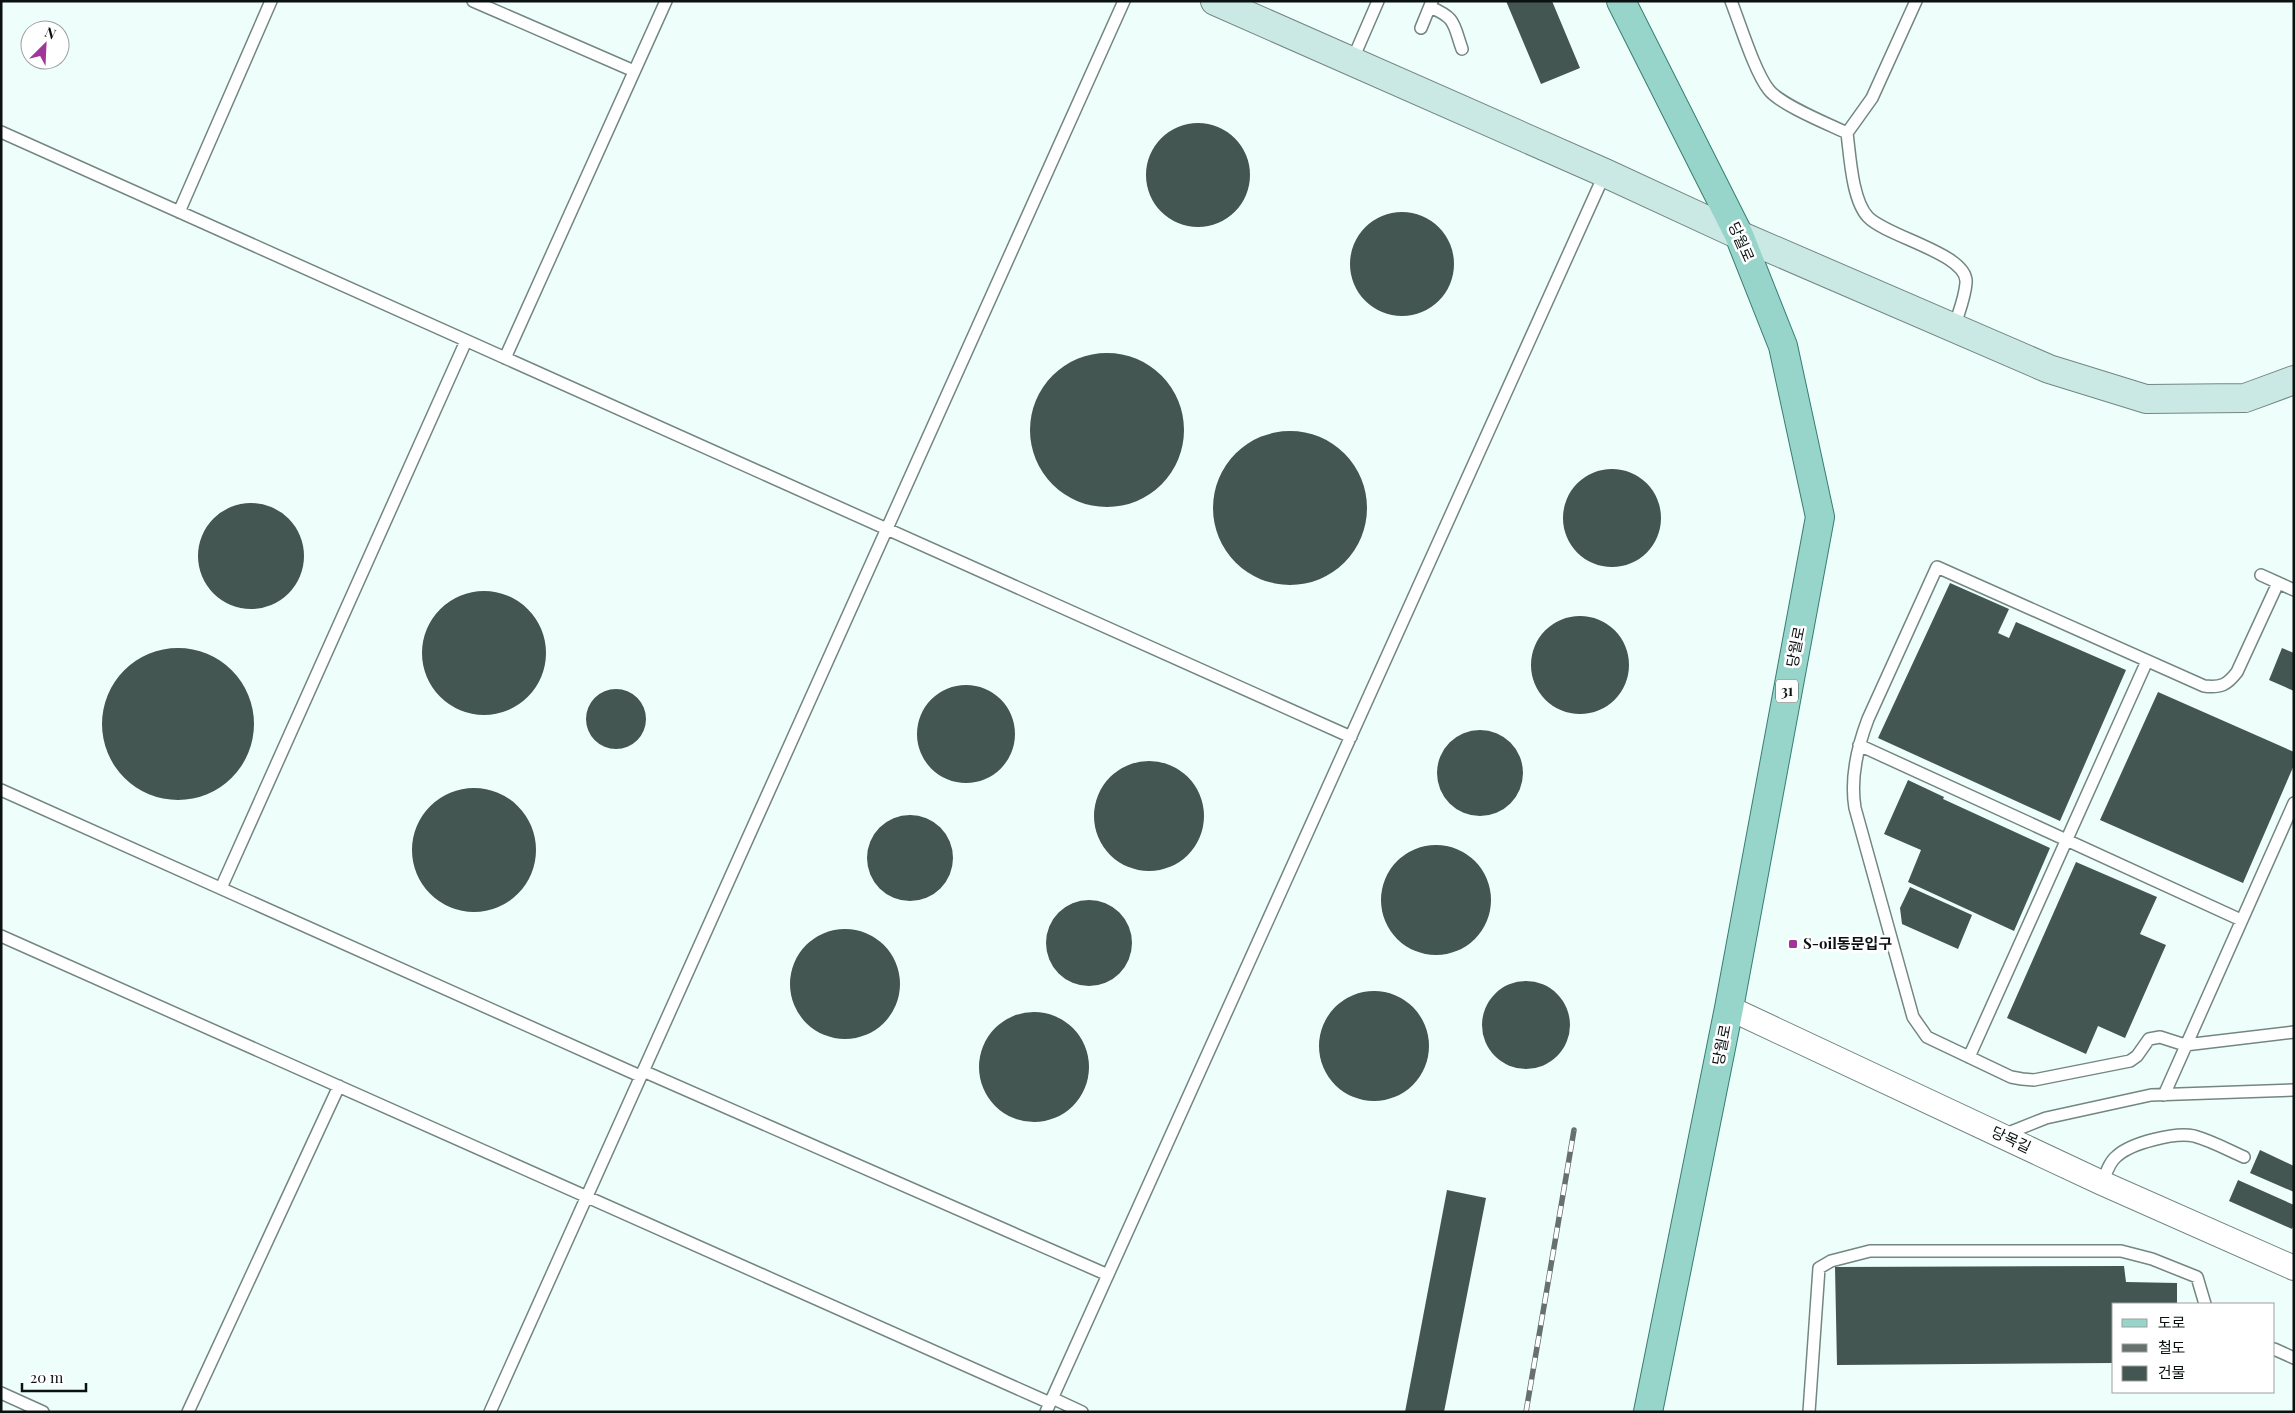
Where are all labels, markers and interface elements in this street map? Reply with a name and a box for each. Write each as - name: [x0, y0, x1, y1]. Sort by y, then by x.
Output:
- north arrow: [20, 20, 70, 70]
- text: N: [42, 22, 59, 43]
- street label: 당월로: [1724, 219, 1759, 265]
- street label: 당월로: [1781, 625, 1809, 669]
- road number: 31: [1776, 679, 1798, 702]
- place label: S-oil동문입구: [1803, 933, 1892, 953]
- marker: S-oil동문입구: [1787, 938, 1799, 950]
- street label: 당월로: [1707, 1023, 1735, 1067]
- street label: 당목길: [1988, 1121, 2034, 1157]
- legend: [2112, 1303, 2275, 1393]
- text: 도로: [2158, 1312, 2186, 1332]
- text: 철도: [2158, 1337, 2186, 1357]
- scale bar: [22, 1360, 86, 1392]
- text: 건물: [2158, 1362, 2186, 1382]
- text: 20 m: [30, 1367, 64, 1387]

